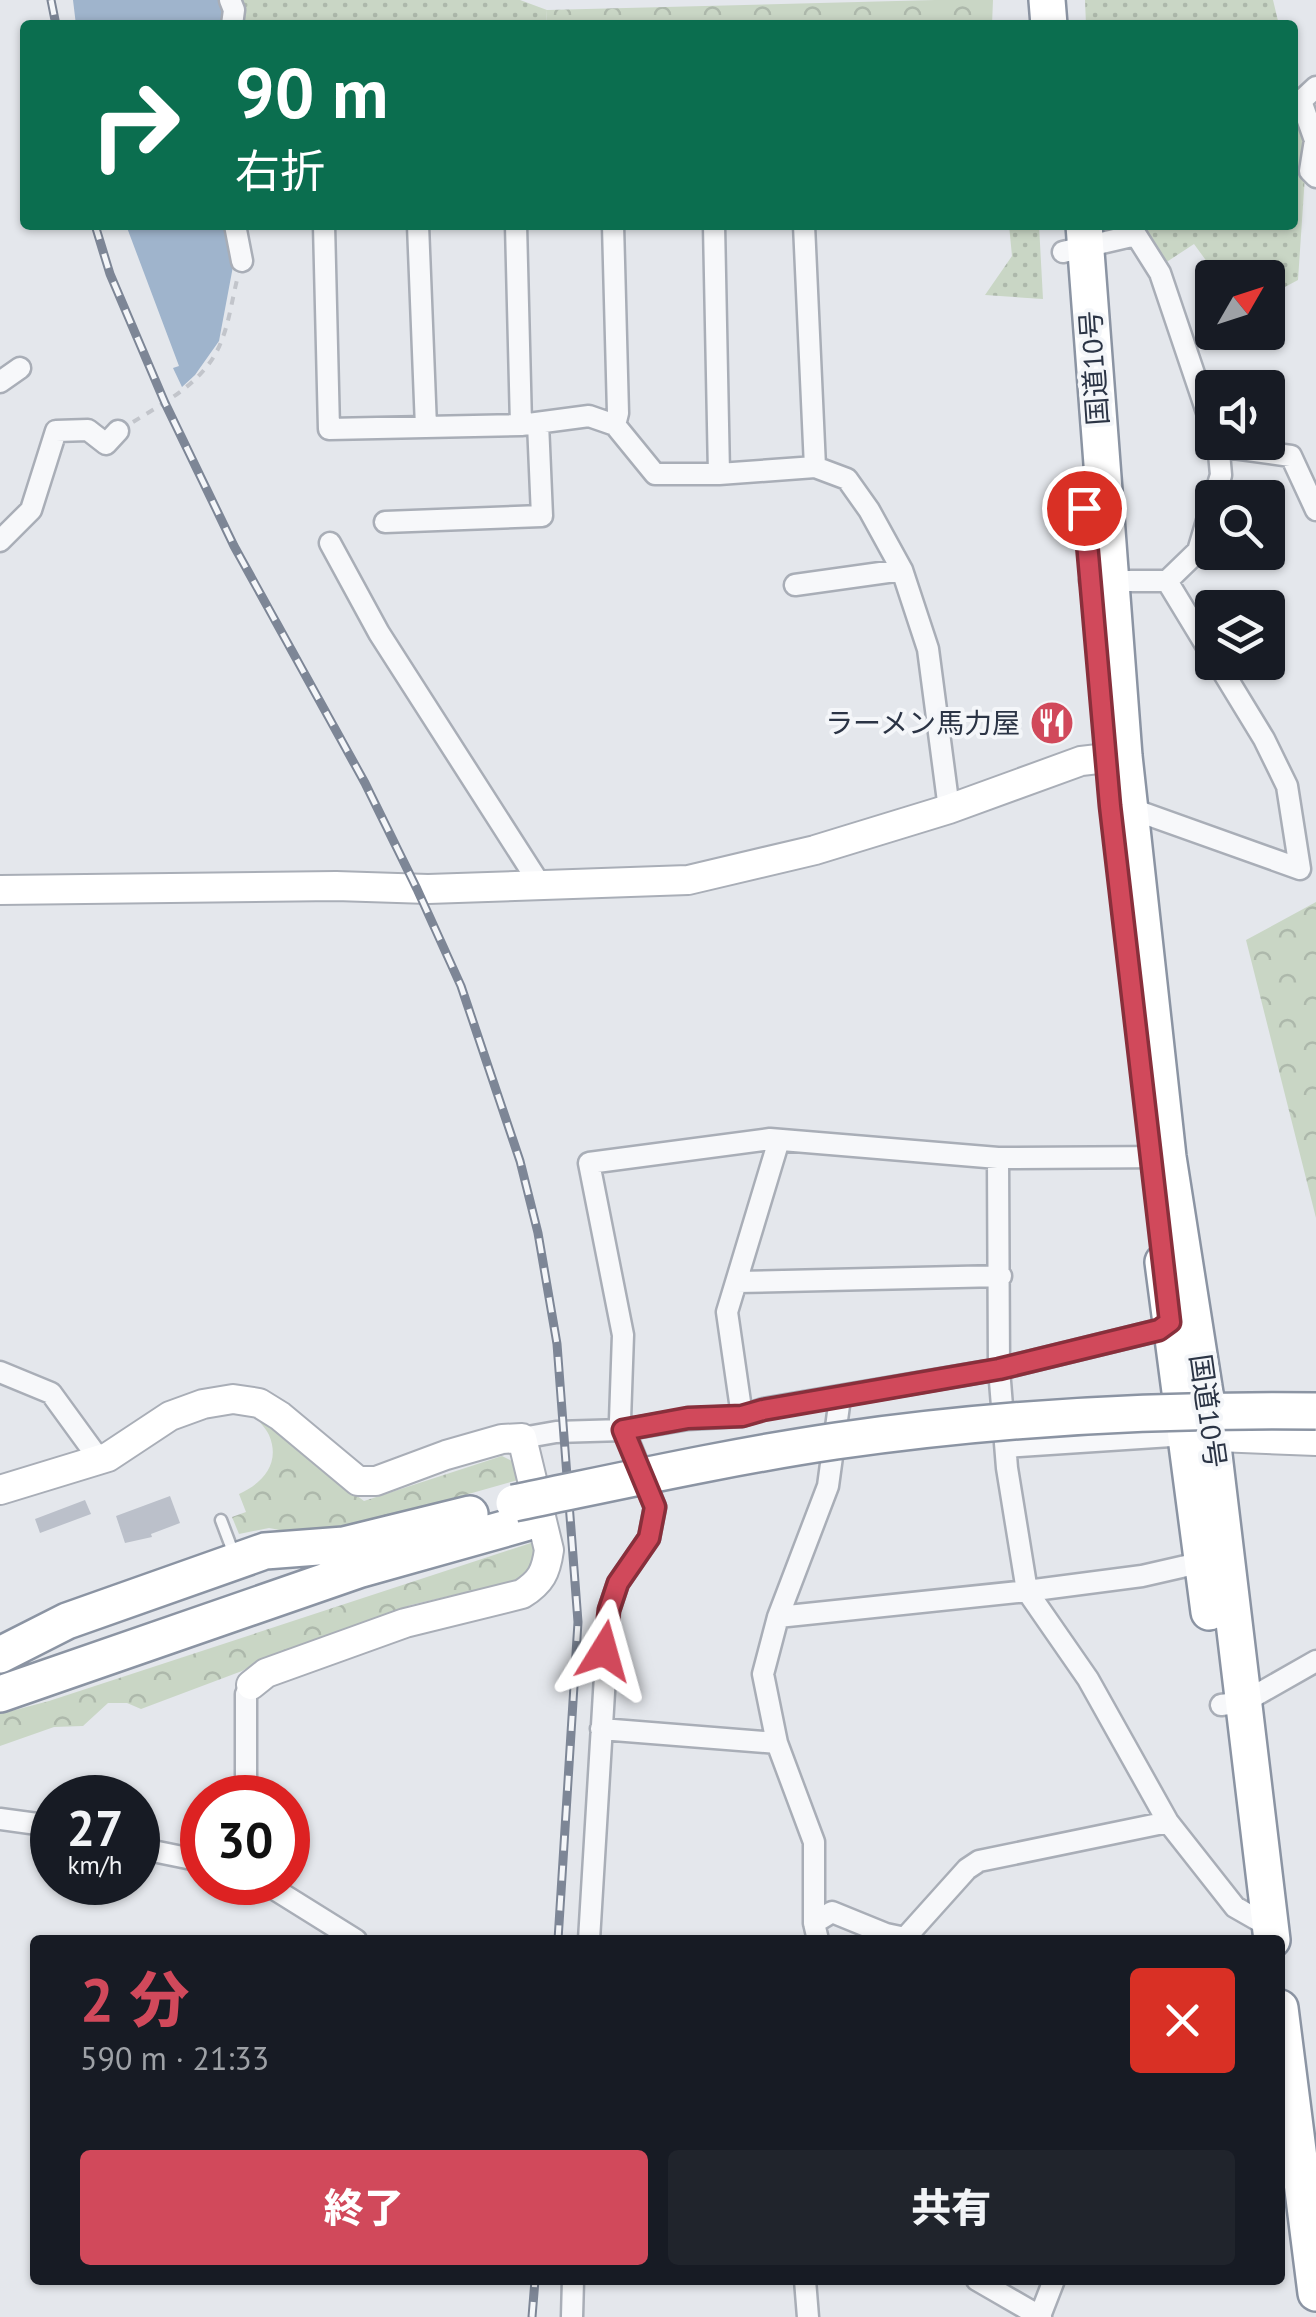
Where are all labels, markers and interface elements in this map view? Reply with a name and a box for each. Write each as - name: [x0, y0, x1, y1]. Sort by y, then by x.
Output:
- text: 90 m: [235, 47, 388, 137]
- icon: right: [70, 60, 200, 190]
- text: 右折: [235, 141, 325, 199]
- north arrow: [1195, 260, 1285, 350]
- map controls: [1195, 260, 1285, 680]
- street label: 国道10号: [1071, 310, 1116, 426]
- button: sound: [1195, 370, 1285, 460]
- pin: [1042, 466, 1127, 551]
- button: search: [1195, 480, 1285, 570]
- icon: arrive: [1057, 481, 1112, 536]
- button: layers: [1195, 590, 1285, 680]
- restaurant icon: ラーメン馬力屋: [1029, 700, 1075, 746]
- place label: ラーメン馬力屋: [825, 704, 1020, 741]
- street label: 国道10号: [1182, 1352, 1235, 1470]
- position arrow: [552, 1599, 656, 1703]
- speed limit sign: 30: [180, 1775, 310, 1905]
- text: 27: [67, 1795, 123, 1860]
- text: km/h: [68, 1849, 122, 1881]
- text: 2 分: [80, 1960, 189, 2038]
- button: close: [1130, 1968, 1235, 2073]
- text: 590 m · 21:33: [80, 2037, 269, 2079]
- button: 終了: [80, 2150, 648, 2265]
- button: 共有: [668, 2150, 1235, 2265]

